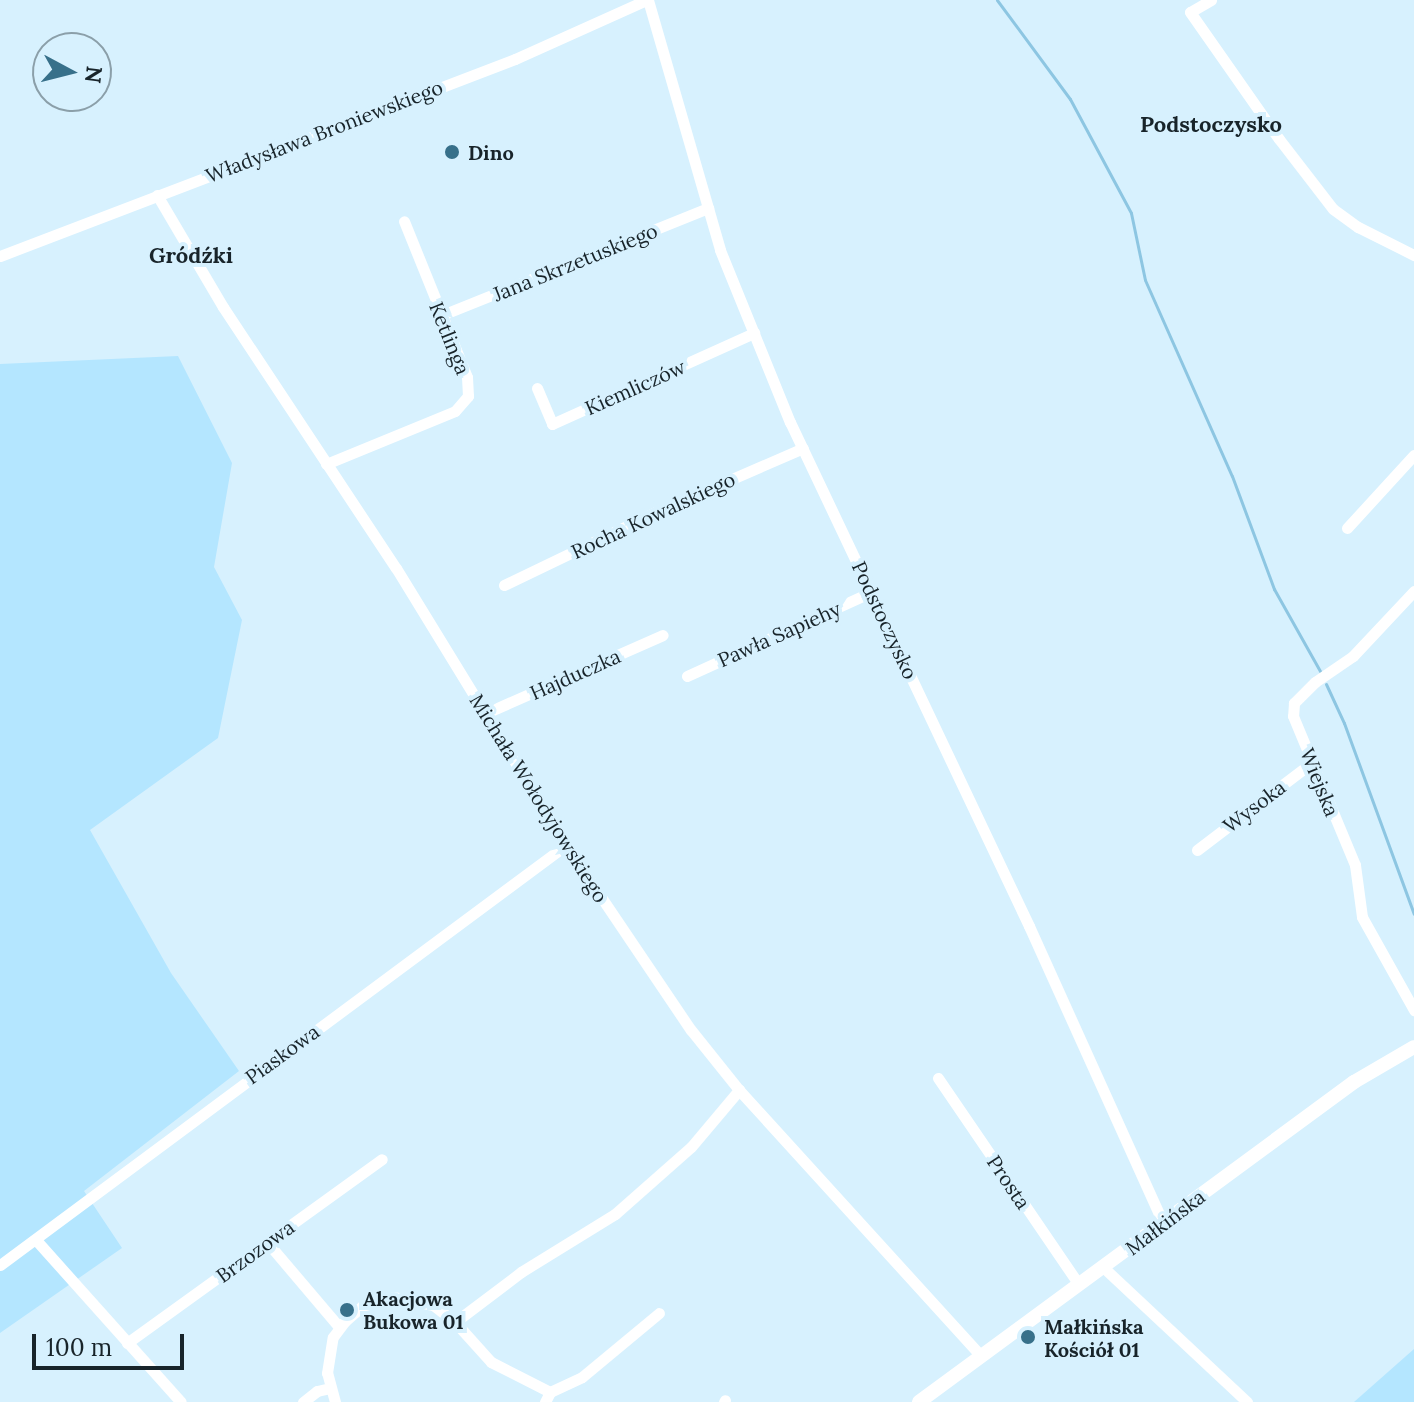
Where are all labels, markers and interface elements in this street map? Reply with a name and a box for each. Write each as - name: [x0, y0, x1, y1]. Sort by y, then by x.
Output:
- north arrow: [32, 32, 112, 112]
- text: N: [79, 65, 109, 85]
- street label: Władysława Broniewskiego: [202, 75, 446, 187]
- district label: Podstoczysko: [1140, 112, 1282, 138]
- place label: Dino: [468, 140, 514, 164]
- marker: Dino: [443, 143, 461, 161]
- street label: Jana Skrzetuskiego: [489, 218, 661, 306]
- district label: Gródźki: [149, 243, 233, 269]
- street label: Ketlinga: [425, 298, 475, 378]
- street label: Kiemliczów: [581, 354, 689, 420]
- street label: Rocha Kowalskiego: [567, 467, 739, 563]
- street label: Podstoczysko: [847, 557, 923, 683]
- street label: Pawła Sapiehy: [714, 596, 844, 672]
- street label: Hajduczka: [526, 643, 624, 705]
- street label: Michała Wołodyjowskiego: [465, 689, 613, 907]
- street label: Wiejska: [1295, 744, 1345, 820]
- street label: Wysoka: [1218, 775, 1290, 837]
- street label: Piaskowa: [240, 1019, 324, 1089]
- street label: Prosta: [982, 1151, 1036, 1213]
- street label: Małkińska: [1120, 1184, 1210, 1260]
- street label: Brzozowa: [211, 1215, 299, 1287]
- place label: Akacjowa Bukowa 01: [363, 1286, 464, 1333]
- marker: Akacjowa Bukowa 01: [338, 1301, 356, 1319]
- place label: Małkińska Kościół 01: [1044, 1314, 1144, 1361]
- scale bar: [36, 1318, 188, 1368]
- marker: Małkińska Kościół 01: [1019, 1328, 1037, 1346]
- text: 100 m: [46, 1332, 112, 1363]

